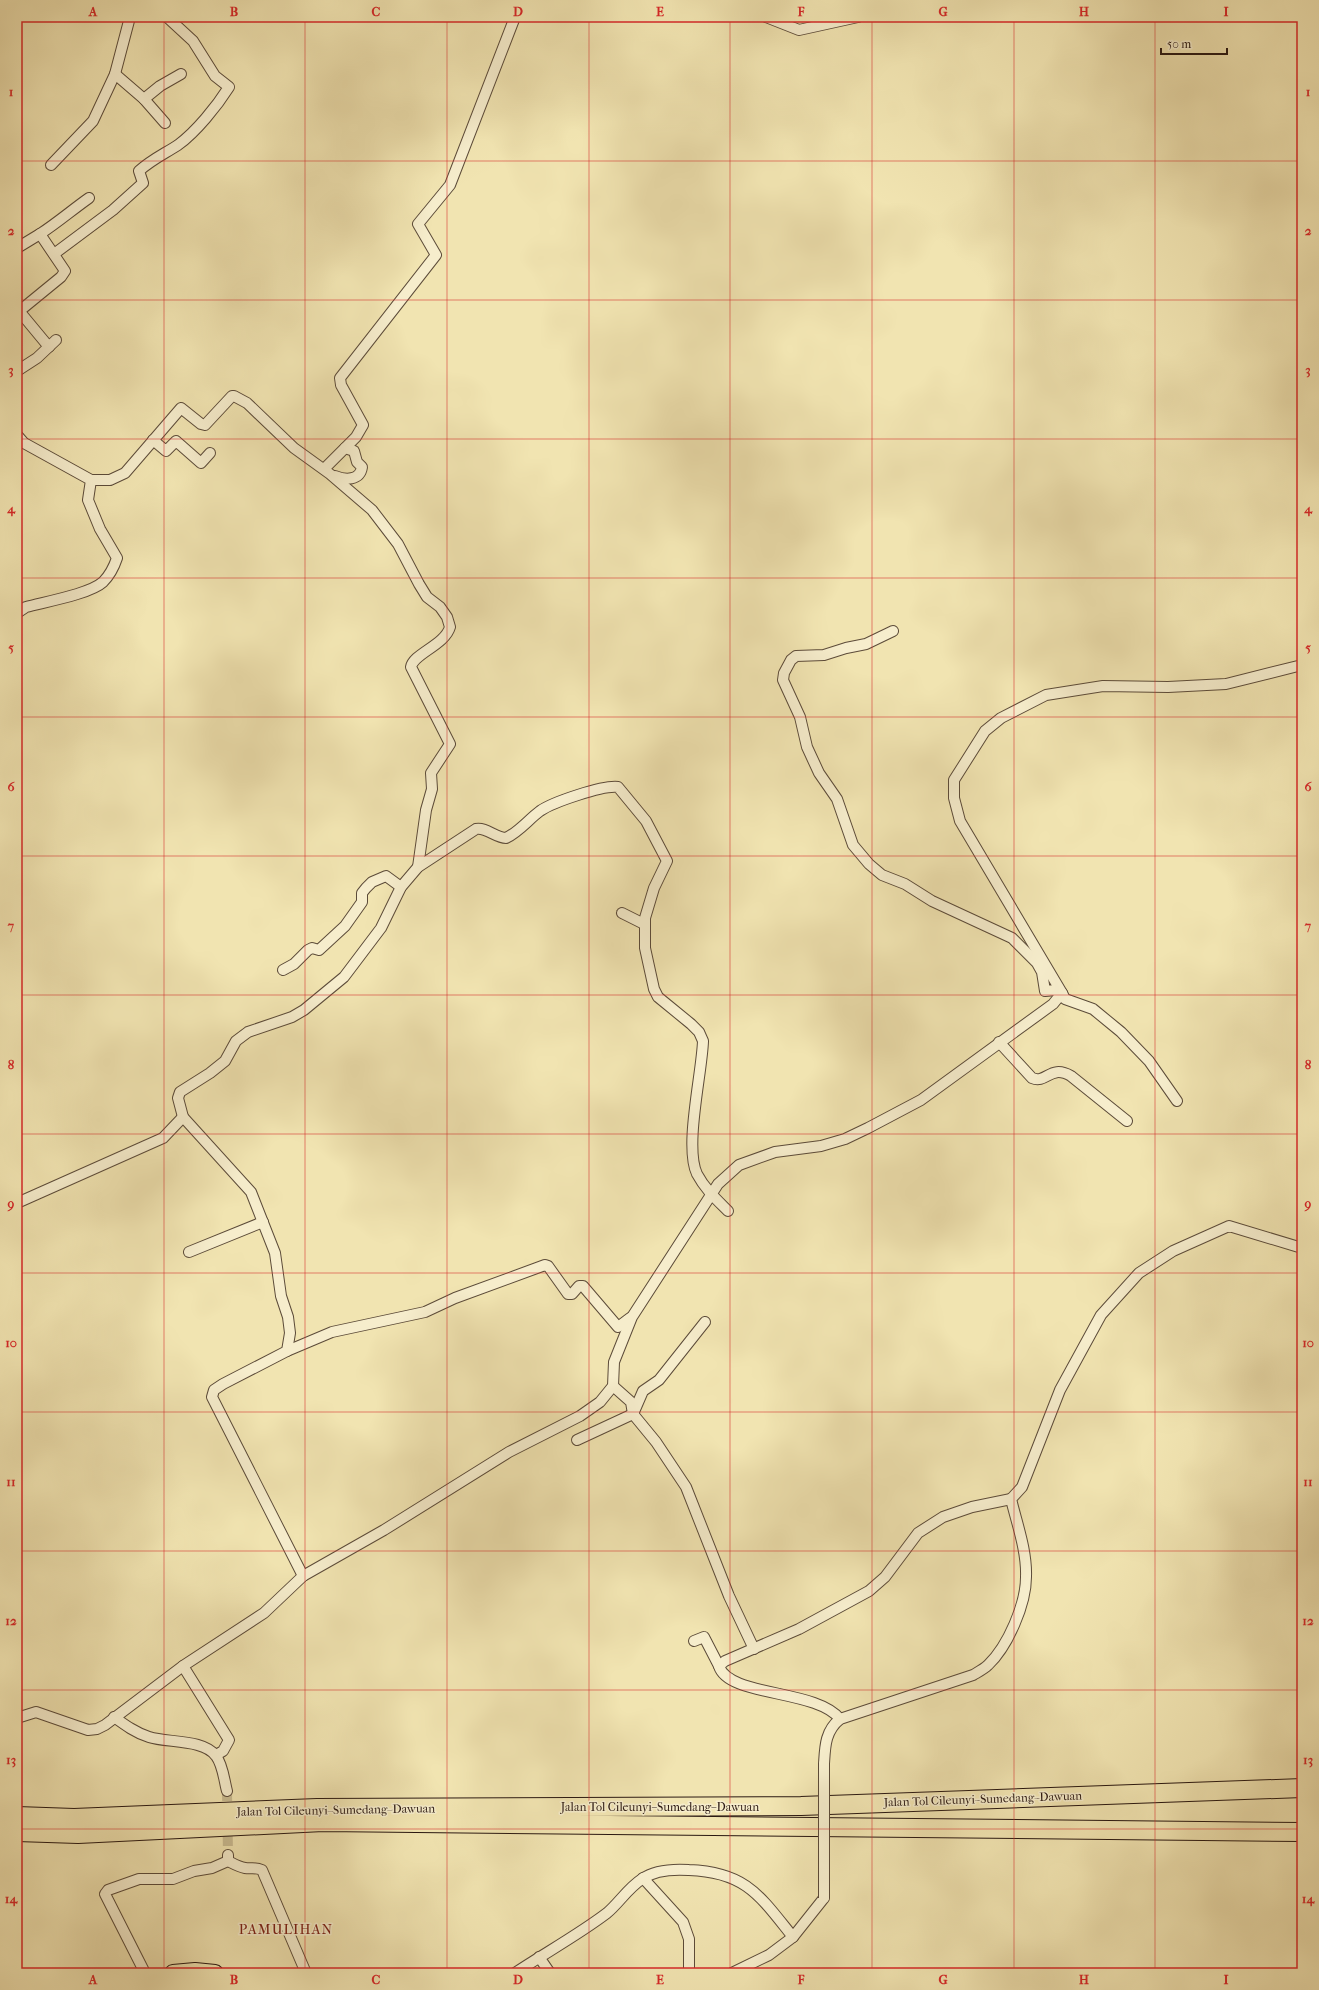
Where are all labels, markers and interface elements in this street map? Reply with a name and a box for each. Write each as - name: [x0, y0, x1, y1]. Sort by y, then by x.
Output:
- text: A: [88, 4, 98, 19]
- text: B: [230, 4, 239, 19]
- text: C: [372, 4, 381, 19]
- text: D: [513, 4, 523, 19]
- text: E: [656, 4, 664, 19]
- text: F: [797, 4, 805, 19]
- text: G: [938, 4, 948, 19]
- text: H: [1079, 4, 1090, 19]
- text: I: [1223, 4, 1229, 19]
- scale bar: [1161, 30, 1227, 56]
- text: 50 m: [1167, 37, 1191, 51]
- text: 1: [9, 84, 14, 99]
- text: 1: [1306, 84, 1311, 99]
- text: 2: [8, 223, 15, 238]
- text: 2: [1305, 223, 1312, 238]
- text: 3: [8, 362, 14, 378]
- text: 3: [1305, 362, 1311, 378]
- text: 4: [6, 501, 16, 517]
- text: 4: [1303, 501, 1313, 517]
- text: 5: [8, 640, 14, 655]
- text: 5: [1305, 640, 1311, 655]
- text: 6: [7, 779, 15, 794]
- text: 6: [1304, 779, 1312, 794]
- text: 7: [7, 918, 15, 933]
- text: 7: [1304, 918, 1312, 933]
- text: 8: [8, 1057, 15, 1072]
- text: 8: [1305, 1057, 1312, 1072]
- text: 9: [7, 1196, 15, 1212]
- text: 9: [1304, 1196, 1312, 1212]
- text: 10: [5, 1335, 17, 1350]
- text: 10: [1302, 1335, 1314, 1350]
- text: 11: [6, 1474, 16, 1489]
- text: 11: [1303, 1474, 1313, 1489]
- text: 12: [5, 1613, 17, 1628]
- text: 12: [1302, 1613, 1314, 1628]
- text: 13: [6, 1752, 16, 1768]
- text: 13: [1303, 1752, 1313, 1768]
- street label: Jalan Tol Cileunyi–Sumedang–Dawuan: [883, 1789, 1082, 1809]
- street label: Jalan Tol Cileunyi–Sumedang–Dawuan: [560, 1800, 759, 1814]
- street label: Jalan Tol Cileunyi–Sumedang–Dawuan: [236, 1801, 435, 1819]
- text: 14: [5, 1891, 18, 1907]
- text: 14: [1302, 1891, 1315, 1907]
- district label: PAMULIHAN: [239, 1921, 333, 1938]
- text: A: [88, 1972, 98, 1987]
- text: B: [230, 1972, 239, 1987]
- text: C: [372, 1972, 381, 1987]
- text: D: [513, 1972, 523, 1987]
- text: E: [656, 1972, 664, 1987]
- text: F: [797, 1972, 805, 1987]
- text: G: [938, 1972, 948, 1987]
- text: H: [1079, 1972, 1090, 1987]
- text: I: [1223, 1972, 1229, 1987]

